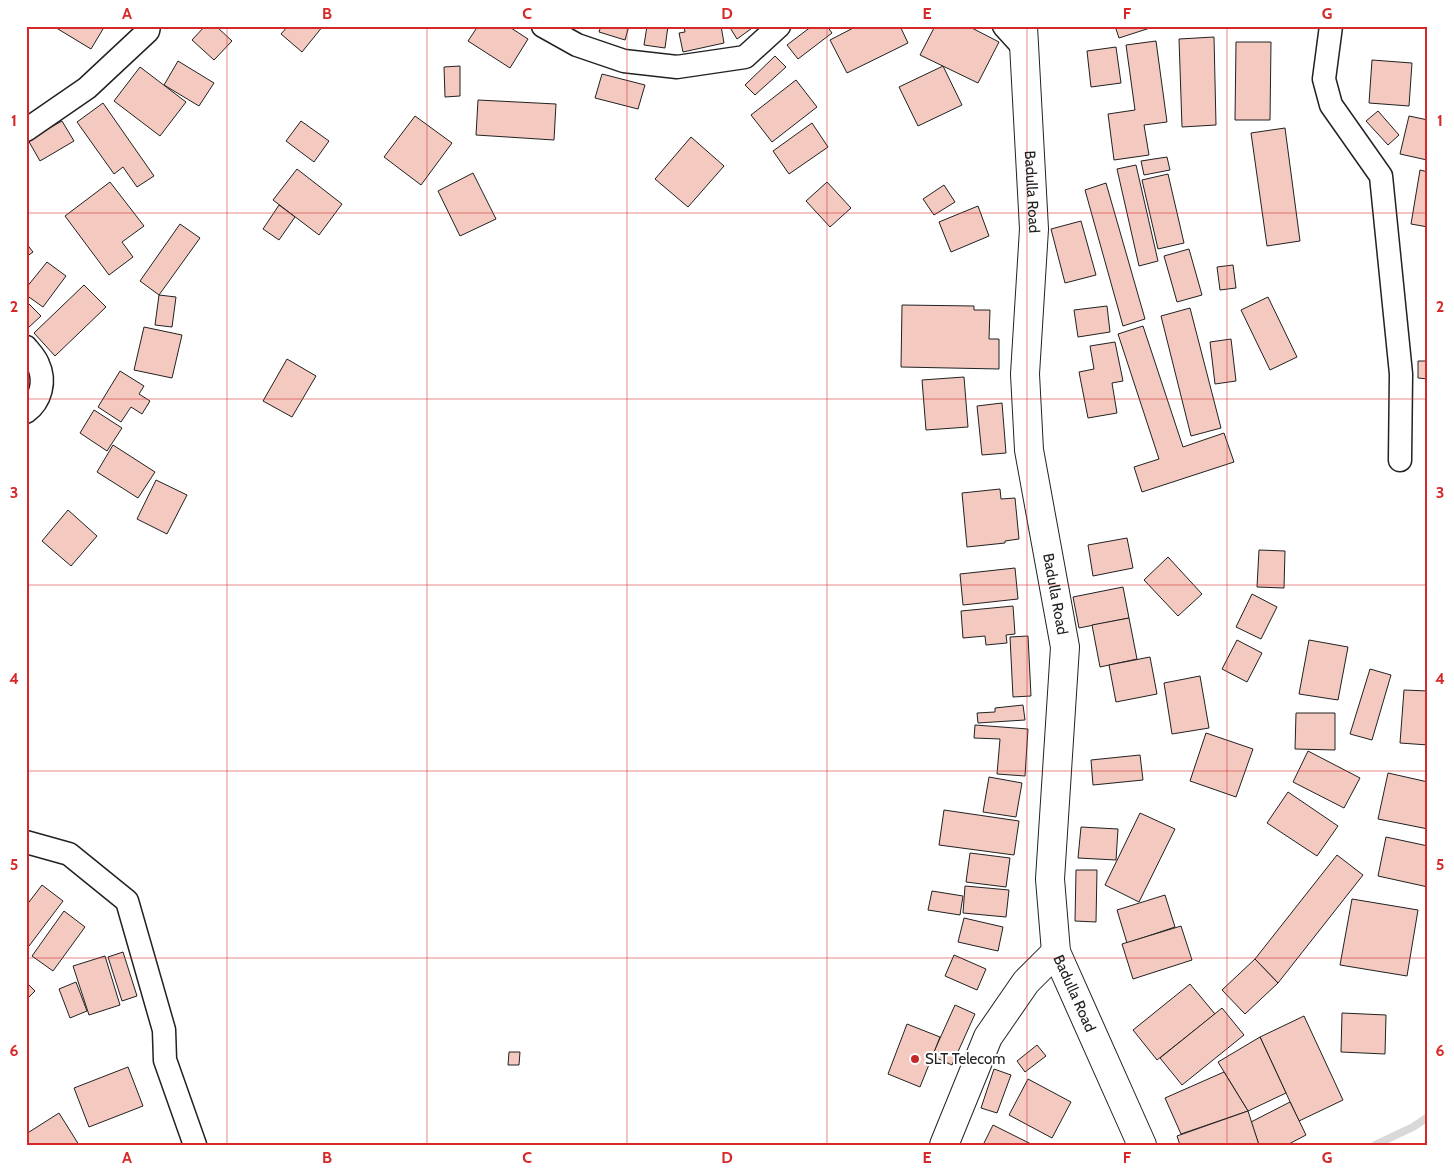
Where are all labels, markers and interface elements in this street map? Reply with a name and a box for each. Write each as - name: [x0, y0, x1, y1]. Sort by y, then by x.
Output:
- text: A: [122, 4, 132, 23]
- text: B: [322, 4, 332, 23]
- text: C: [522, 4, 532, 23]
- text: D: [721, 4, 733, 23]
- text: E: [922, 4, 932, 23]
- text: F: [1123, 4, 1132, 23]
- text: G: [1322, 4, 1332, 23]
- text: 1: [11, 111, 17, 130]
- text: 1: [1437, 111, 1443, 130]
- street label: Badulla Road: [1021, 150, 1043, 233]
- text: 2: [10, 297, 18, 316]
- text: 2: [1436, 297, 1444, 316]
- text: 3: [10, 483, 18, 502]
- text: 3: [1436, 483, 1444, 502]
- street label: Badulla Road: [1039, 552, 1072, 636]
- text: 4: [9, 669, 19, 688]
- text: 4: [1435, 669, 1445, 688]
- text: 5: [10, 855, 18, 874]
- text: 5: [1436, 855, 1444, 874]
- street label: Badulla Road: [1049, 952, 1099, 1035]
- text: 6: [10, 1041, 19, 1060]
- text: 6: [1436, 1041, 1445, 1060]
- place label: SLT Telecom: [925, 1050, 1005, 1068]
- marker: SLT Telecom: [909, 1053, 921, 1065]
- text: A: [122, 1148, 132, 1167]
- text: B: [322, 1148, 332, 1167]
- text: C: [522, 1148, 532, 1167]
- text: D: [721, 1148, 733, 1167]
- text: E: [922, 1148, 932, 1167]
- text: F: [1123, 1148, 1132, 1167]
- text: G: [1322, 1148, 1332, 1167]

